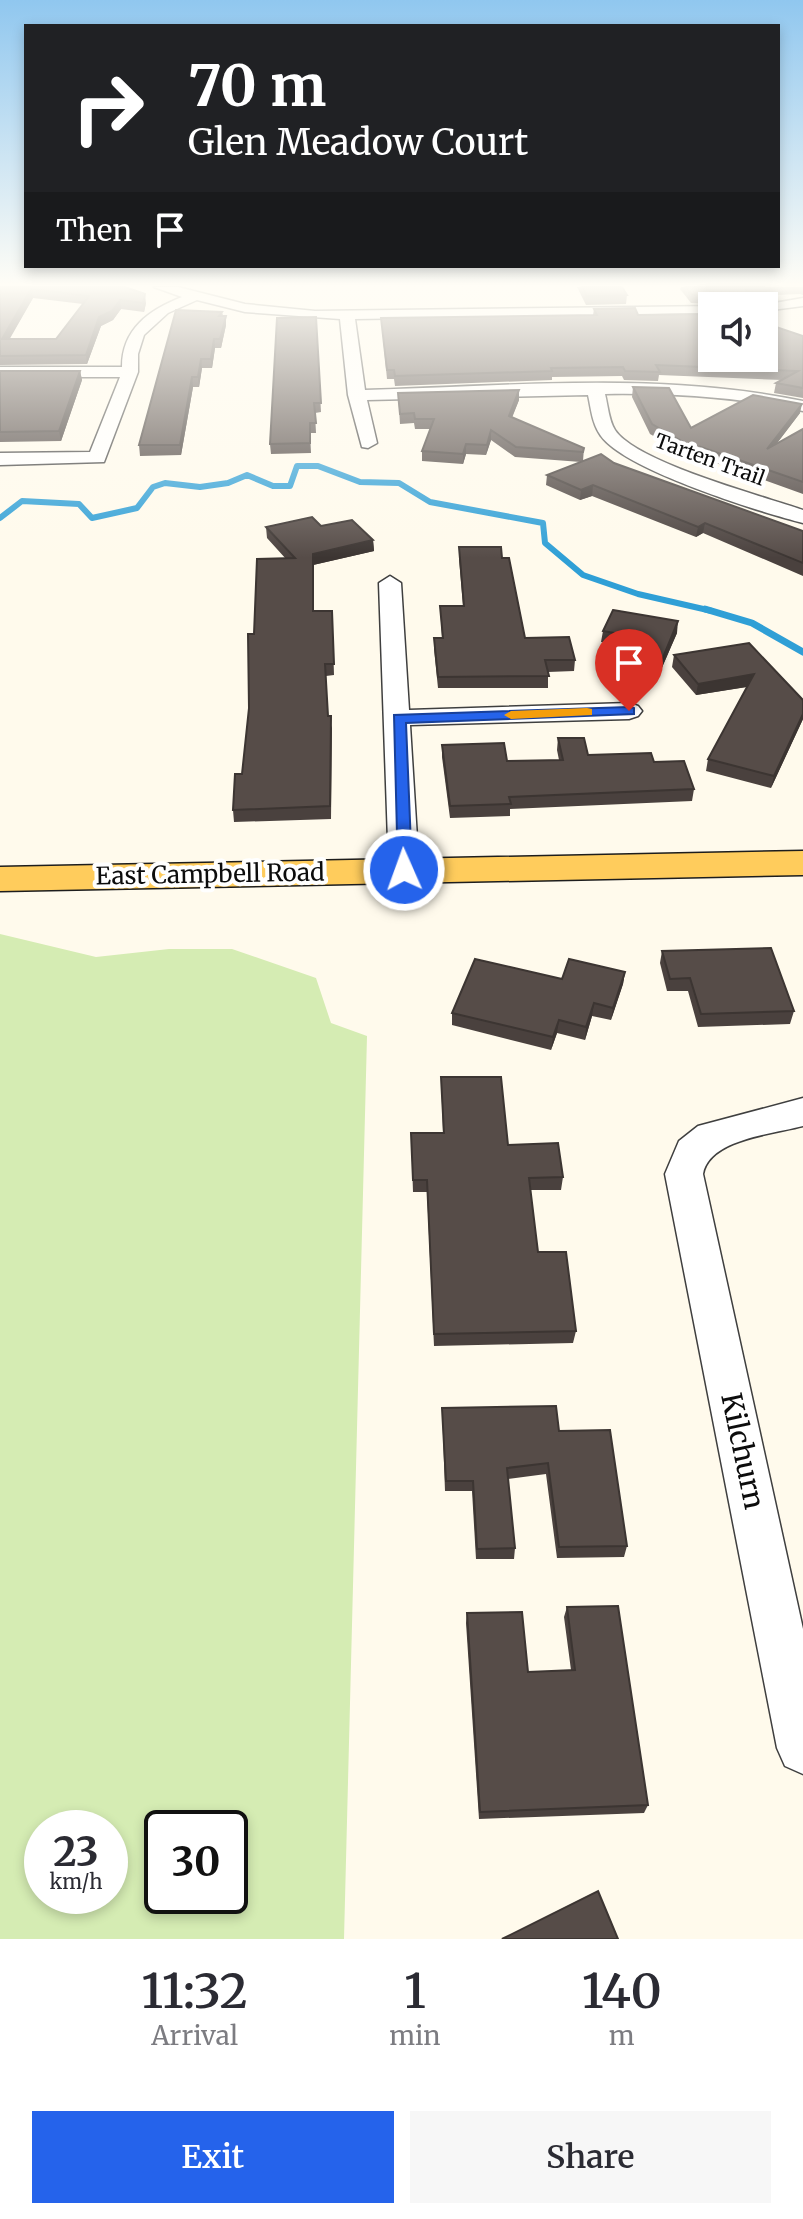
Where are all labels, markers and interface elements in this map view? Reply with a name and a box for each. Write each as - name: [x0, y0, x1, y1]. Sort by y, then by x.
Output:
- text: 70 m: [188, 51, 326, 121]
- icon: right: [56, 56, 160, 160]
- text: Glen Meadow Court: [188, 120, 528, 165]
- icon: arrive: [148, 208, 192, 252]
- text: Then: [56, 211, 132, 249]
- map controls: [698, 292, 778, 372]
- button: sound: [698, 292, 778, 372]
- street label: Tarten Trail: [652, 428, 768, 490]
- pin: [595, 629, 663, 711]
- icon: arrive: [607, 641, 651, 685]
- position arrow: [362, 828, 446, 912]
- street label: East Campbell Road: [95, 857, 325, 891]
- street label: Kilchurn: [713, 1390, 773, 1512]
- speed limit sign: 30: [144, 1810, 248, 1914]
- text: 23: [53, 1827, 99, 1877]
- text: km/h: [50, 1869, 102, 1894]
- text: 11:32: [141, 1961, 248, 2021]
- text: 1: [404, 1961, 426, 2021]
- text: 140: [582, 1961, 662, 2021]
- text: Arrival: [151, 2019, 238, 2052]
- text: min: [389, 2019, 441, 2052]
- text: m: [609, 2019, 635, 2052]
- button: Exit: [32, 2111, 394, 2203]
- button: Share: [410, 2111, 771, 2203]

